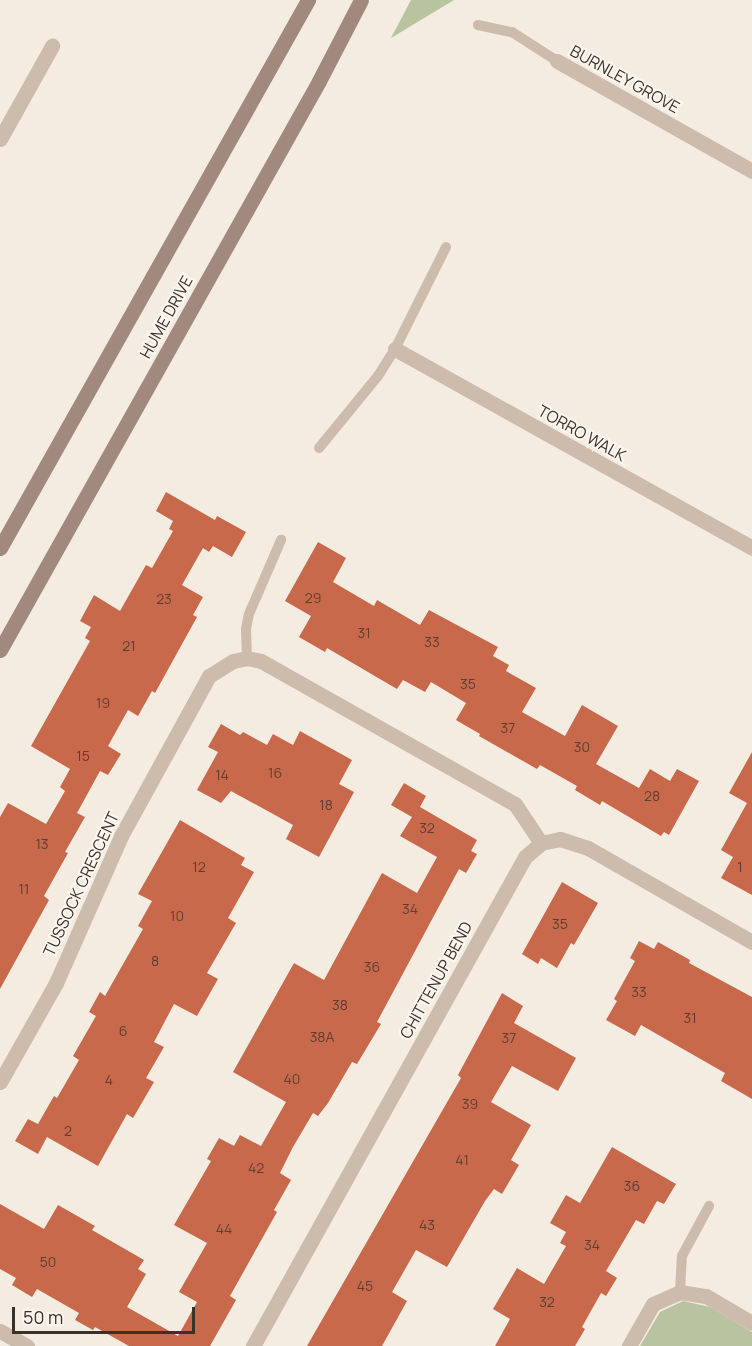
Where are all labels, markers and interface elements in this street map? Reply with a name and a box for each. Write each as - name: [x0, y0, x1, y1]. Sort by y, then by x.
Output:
- street label: BURNLEY GROVE: [567, 41, 683, 117]
- street label: HUME DRIVE: [135, 272, 197, 362]
- street label: TORRO WALK: [535, 401, 629, 465]
- house number: 29: [305, 590, 321, 606]
- house number: 23: [156, 591, 172, 607]
- house number: 31: [357, 625, 371, 641]
- house number: 33: [424, 634, 440, 650]
- house number: 21: [122, 638, 136, 654]
- house number: 35: [460, 676, 476, 692]
- house number: 19: [96, 695, 110, 711]
- house number: 37: [501, 720, 515, 736]
- house number: 30: [574, 739, 590, 755]
- house number: 15: [76, 748, 90, 764]
- house number: 16: [268, 765, 282, 781]
- house number: 14: [215, 767, 229, 783]
- house number: 28: [644, 788, 660, 804]
- house number: 18: [319, 797, 333, 813]
- street label: TUSSOCK CRESCENT: [39, 809, 123, 959]
- house number: 32: [419, 820, 435, 836]
- house number: 13: [35, 836, 49, 852]
- house number: 12: [192, 859, 206, 875]
- house number: 1: [737, 859, 743, 875]
- house number: 11: [19, 881, 29, 897]
- house number: 34: [402, 901, 418, 917]
- house number: 10: [170, 908, 184, 924]
- house number: 35: [552, 916, 568, 932]
- street label: CHITTENUP BEND: [396, 918, 476, 1042]
- house number: 8: [151, 953, 159, 969]
- house number: 36: [364, 959, 380, 975]
- house number: 33: [631, 984, 647, 1000]
- house number: 38: [332, 997, 348, 1013]
- house number: 31: [683, 1010, 697, 1026]
- house number: 6: [119, 1023, 127, 1039]
- house number: 38A: [310, 1029, 334, 1045]
- house number: 37: [502, 1030, 516, 1046]
- house number: 40: [284, 1071, 300, 1087]
- house number: 4: [105, 1072, 113, 1088]
- house number: 39: [462, 1096, 478, 1112]
- house number: 2: [64, 1123, 72, 1139]
- house number: 41: [455, 1152, 469, 1168]
- house number: 42: [248, 1160, 264, 1176]
- house number: 36: [624, 1178, 640, 1194]
- house number: 43: [419, 1217, 435, 1233]
- house number: 44: [216, 1221, 232, 1237]
- house number: 34: [584, 1237, 600, 1253]
- house number: 50: [40, 1254, 56, 1270]
- house number: 45: [357, 1278, 373, 1294]
- house number: 32: [539, 1294, 555, 1310]
- scale bar: [15, 1295, 198, 1333]
- text: 50 m: [23, 1305, 63, 1329]

